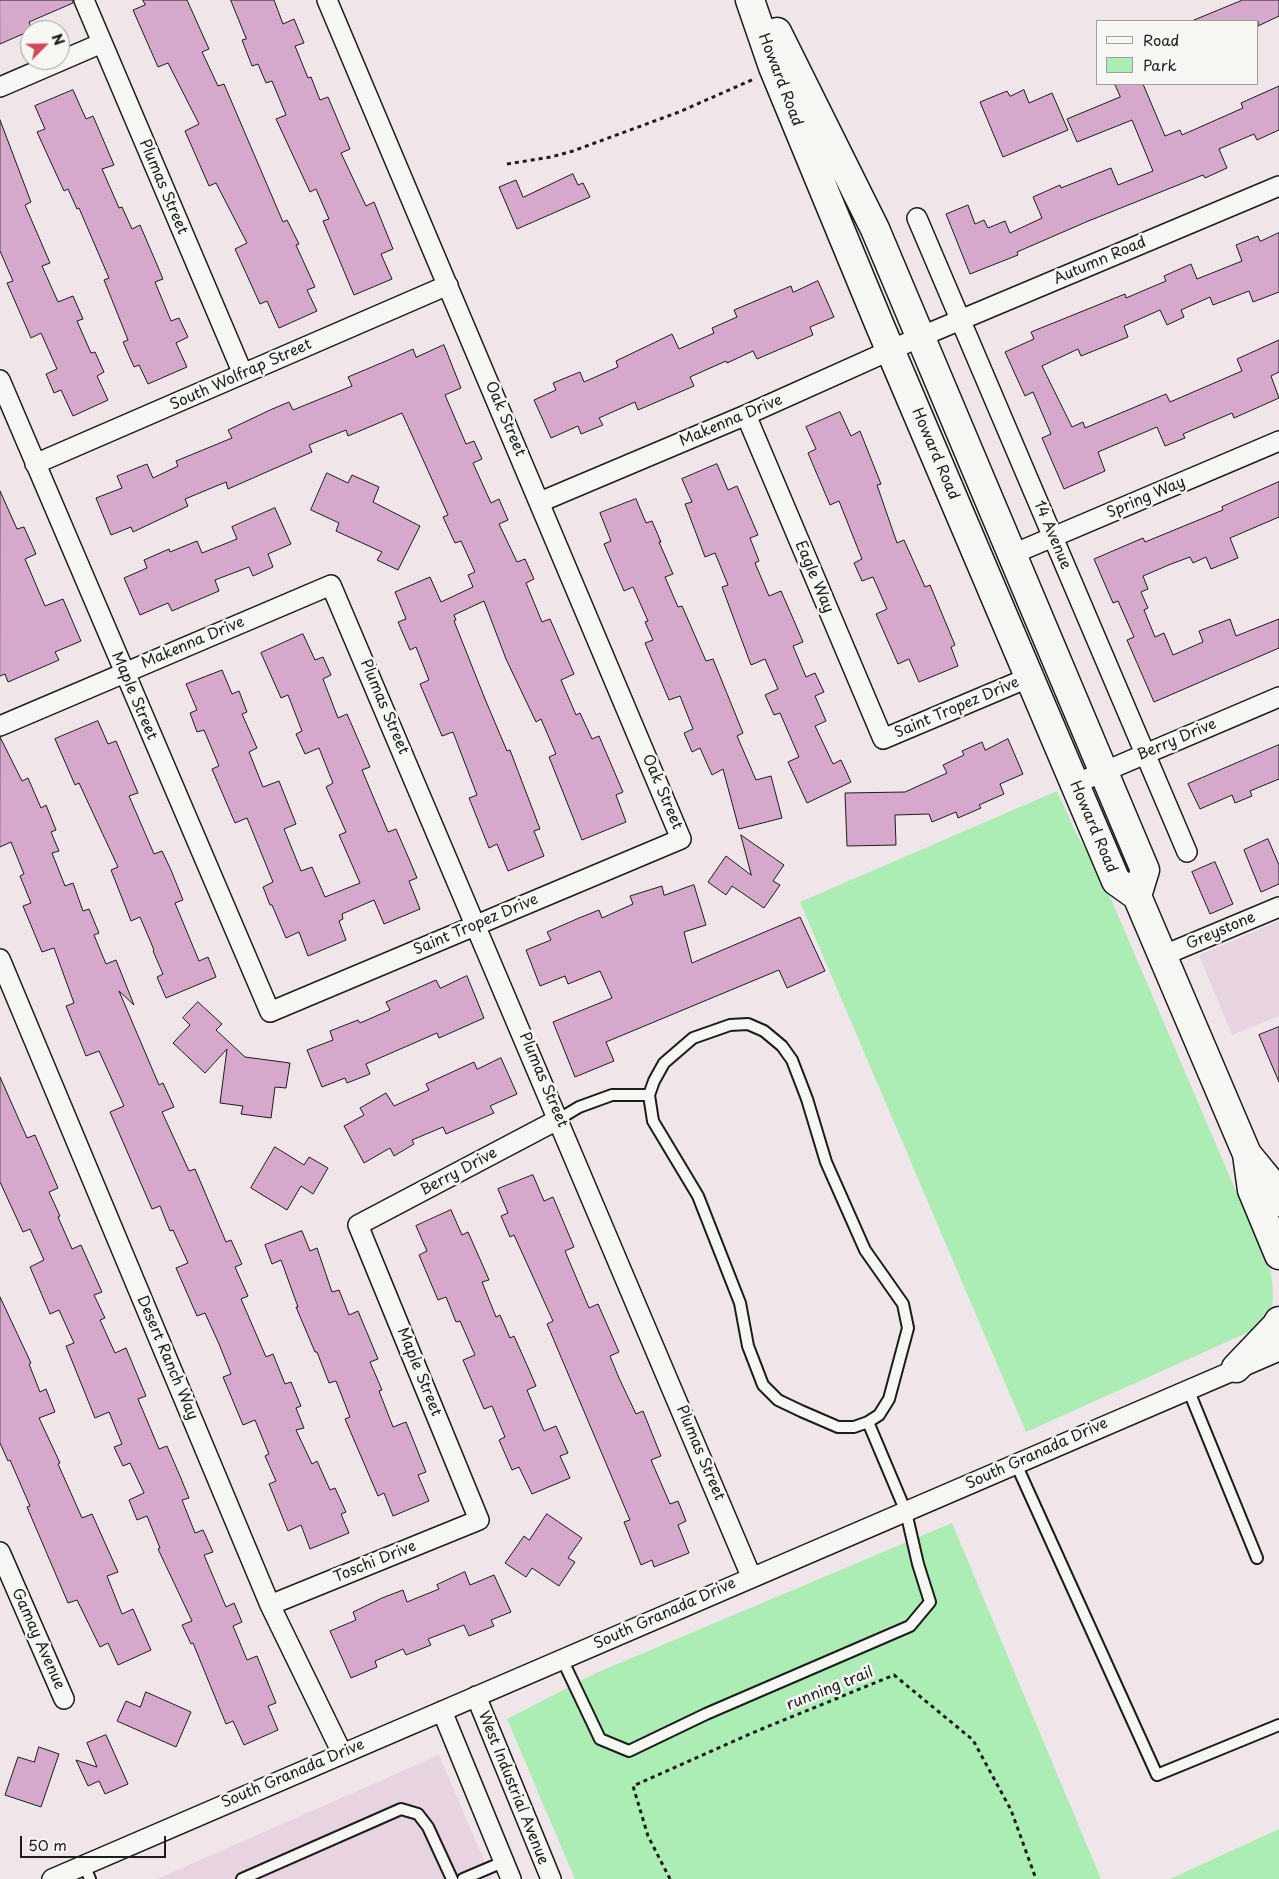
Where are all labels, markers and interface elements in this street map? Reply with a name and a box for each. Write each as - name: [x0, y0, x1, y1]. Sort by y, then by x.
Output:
- north arrow: [20, 20, 70, 70]
- legend: [1096, 20, 1259, 85]
- text: Road: [1143, 28, 1179, 51]
- text: N: [47, 30, 70, 49]
- street label: Howard Road: [754, 31, 806, 129]
- text: Park: [1143, 53, 1177, 76]
- street label: Plumas Street: [135, 137, 191, 237]
- street label: Autumn Road: [1051, 233, 1149, 289]
- street label: South Wolfrap Street: [167, 336, 315, 414]
- street label: Oak Street: [481, 379, 529, 459]
- street label: Makenna Drive: [677, 391, 785, 451]
- street label: Howard Road: [908, 405, 962, 503]
- street label: Spring Way: [1104, 473, 1188, 523]
- street label: 14 Avenue: [1029, 498, 1075, 572]
- street label: Eagle Way: [791, 538, 837, 616]
- street label: Makenna Drive: [139, 613, 247, 673]
- street label: Maple Street: [107, 649, 161, 743]
- street label: Plumas Street: [356, 657, 412, 757]
- street label: Saint Tropez Drive: [892, 674, 1022, 742]
- street label: Berry Drive: [1135, 715, 1219, 765]
- street label: Oak Street: [638, 752, 686, 832]
- street label: Howard Road: [1066, 778, 1120, 876]
- street label: Saint Tropez Drive: [411, 891, 541, 959]
- street label: Greystone: [1184, 908, 1258, 954]
- street label: Plumas Street: [515, 1030, 571, 1130]
- street label: Berry Drive: [418, 1144, 500, 1200]
- street label: Desert Ranch Way: [133, 1293, 201, 1423]
- street label: Maple Street: [393, 1325, 445, 1419]
- street label: Plumas Street: [672, 1403, 728, 1503]
- street label: South Granada Drive: [963, 1415, 1111, 1493]
- street label: Toschi Drive: [331, 1537, 419, 1587]
- street label: South Granada Drive: [591, 1575, 739, 1653]
- street label: Gamay Avenue: [8, 1586, 68, 1692]
- street label: running trail: [784, 1663, 876, 1715]
- street label: West Industrial Avenue: [474, 1709, 552, 1867]
- street label: South Granada Drive: [219, 1736, 367, 1812]
- scale bar: [22, 1826, 169, 1858]
- text: 50 m: [28, 1833, 67, 1856]

